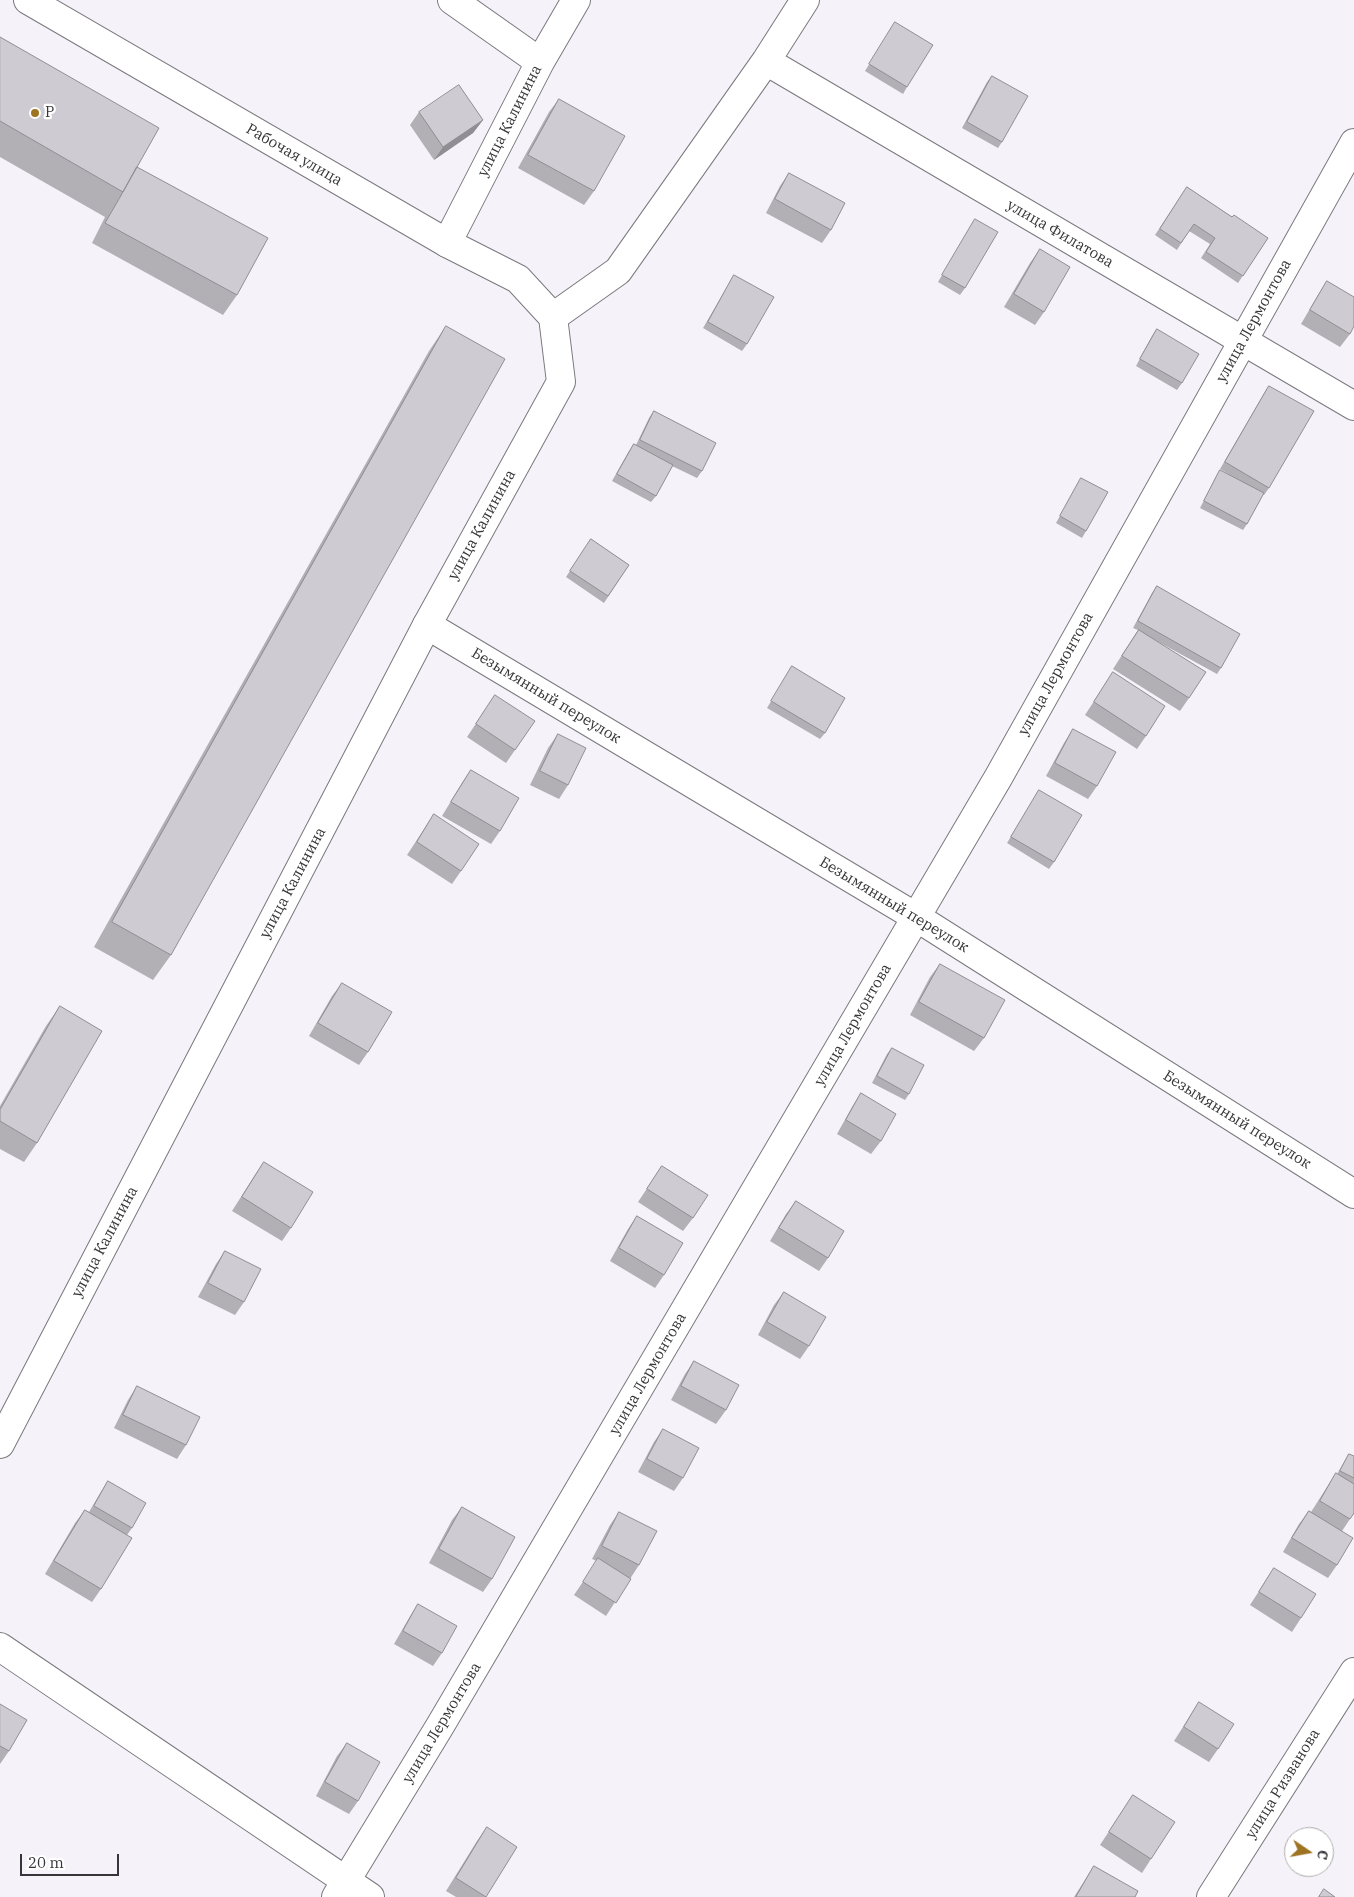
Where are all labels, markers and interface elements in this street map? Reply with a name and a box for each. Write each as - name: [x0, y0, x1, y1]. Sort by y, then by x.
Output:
- street label: улица Калинина: [474, 62, 546, 180]
- place label: Р: [45, 104, 54, 122]
- marker: Р: [29, 107, 41, 119]
- street label: Рабочая улица: [243, 120, 345, 190]
- street label: улица Филатова: [1003, 196, 1117, 272]
- street label: улица Лермонтова: [1213, 256, 1295, 386]
- street label: улица Калинина: [444, 467, 520, 583]
- street label: улица Лермонтова: [1015, 609, 1097, 739]
- street label: Безымянный переулок: [468, 644, 624, 748]
- street label: улица Калинина: [256, 824, 330, 942]
- street label: Безымянный переулок: [816, 853, 972, 957]
- street label: улица Лермонтова: [811, 961, 895, 1089]
- street label: Безымянный переулок: [1160, 1067, 1314, 1173]
- street label: улица Калинина: [68, 1183, 142, 1301]
- street label: улица Лермонтова: [606, 1310, 690, 1438]
- street label: улица Лермонтова: [399, 1659, 485, 1787]
- street label: улица Ризванова: [1242, 1726, 1324, 1842]
- north arrow: [1284, 1827, 1334, 1877]
- scale bar: [22, 1844, 121, 1876]
- text: С: [1313, 1848, 1332, 1861]
- text: 20 m: [28, 1853, 64, 1872]

